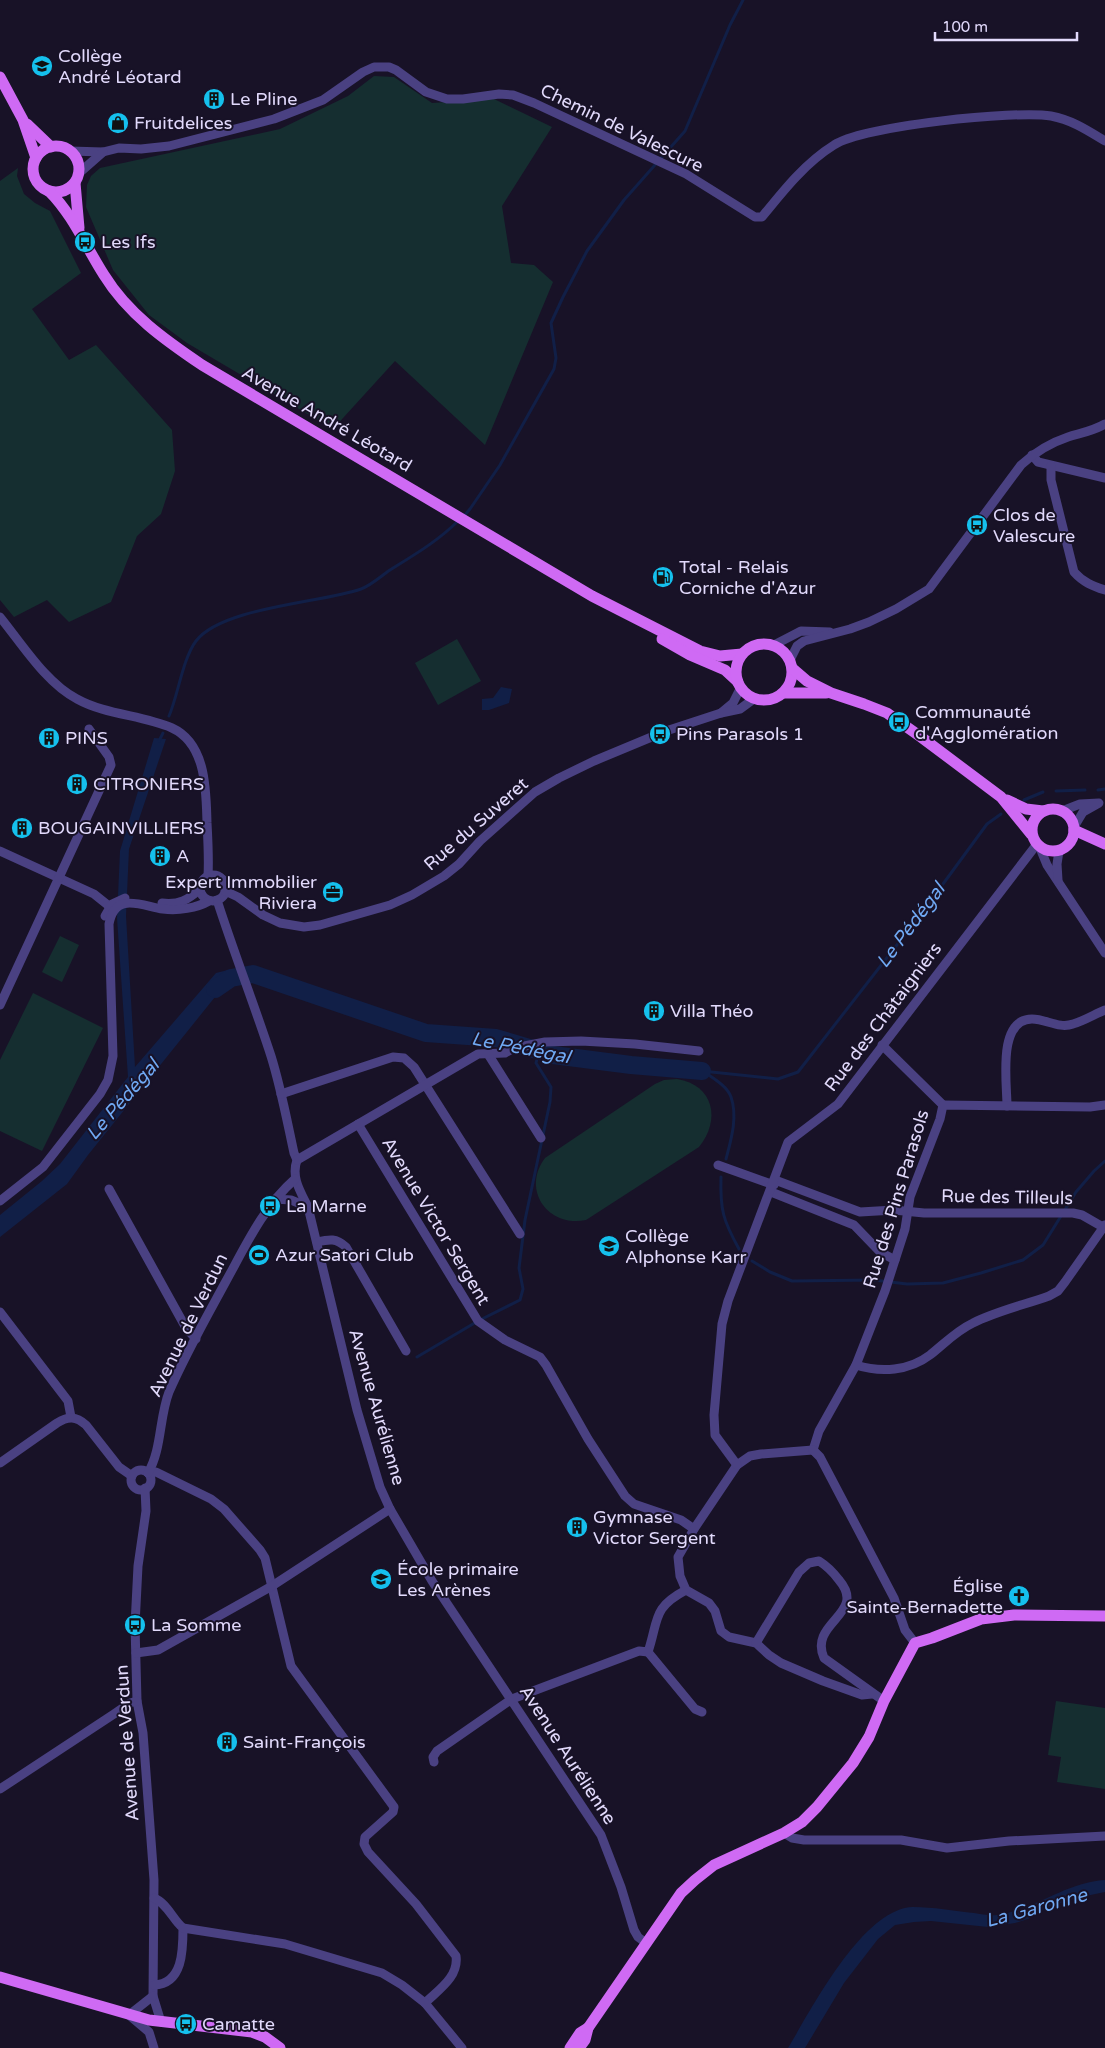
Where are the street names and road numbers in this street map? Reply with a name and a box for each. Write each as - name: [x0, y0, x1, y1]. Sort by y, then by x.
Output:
- street label: Chemin de Valescure: [537, 79, 707, 177]
- street label: Avenue André Léotard: [238, 361, 416, 477]
- street label: Rue du Suveret: [419, 773, 533, 875]
- street label: Rue des Châtaigniers: [820, 938, 946, 1096]
- street label: Rue des Pins Parasols: [858, 1107, 934, 1291]
- street label: Avenue Victor Sergent: [377, 1133, 495, 1309]
- street label: Rue des Tilleuls: [941, 1185, 1073, 1209]
- street label: Avenue de Verdun: [144, 1250, 232, 1400]
- street label: Avenue Aurélienne: [344, 1326, 410, 1488]
- street label: Avenue de Verdun: [111, 1664, 143, 1822]
- street label: Avenue Aurélienne: [515, 1681, 621, 1829]

